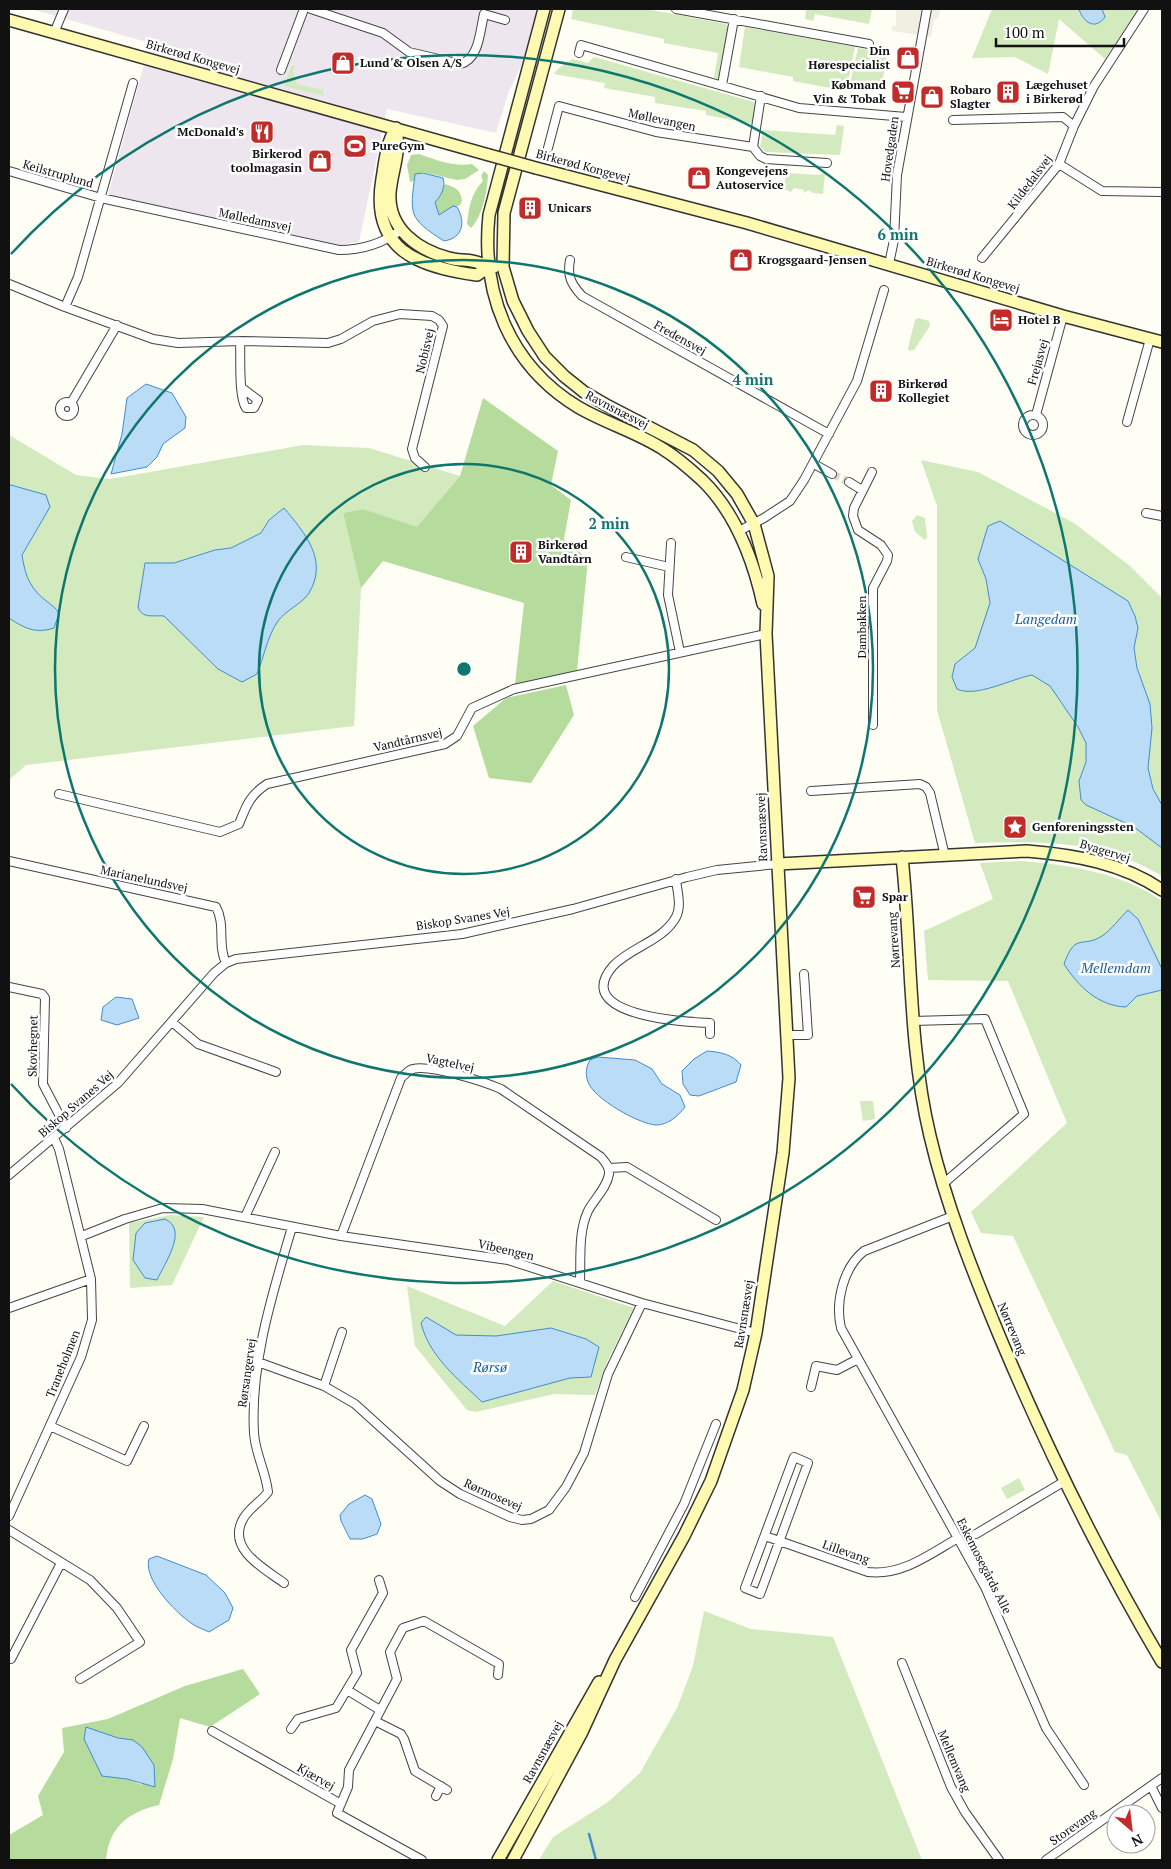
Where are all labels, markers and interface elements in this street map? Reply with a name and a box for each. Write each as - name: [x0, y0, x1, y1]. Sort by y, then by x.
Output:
- scale bar: [996, 15, 1124, 47]
- text: 100 m: [1004, 22, 1045, 42]
- street label: Birkerød Kongevej: [144, 36, 242, 77]
- place label: Din Hørespecialist: [808, 43, 890, 72]
- shop icon: Din Hørespecialist: [895, 45, 921, 71]
- shop icon: Lund & Olsen A/S: [330, 50, 356, 76]
- place label: Lund & Olsen A/S: [360, 55, 462, 70]
- place label: Købmand Vin & Tobak: [813, 77, 887, 106]
- place label: Lægehuset i Birkerød: [1026, 77, 1088, 106]
- supermarket icon: Købmand Vin & Tobak: [890, 79, 916, 105]
- building icon: Lægehuset i Birkerød: [995, 79, 1021, 105]
- place label: Robaro Slagter: [950, 82, 991, 111]
- shop icon: Robaro Slagter: [919, 84, 945, 110]
- street label: Møllevangen: [627, 105, 697, 134]
- street label: Hovedgaden: [877, 115, 902, 183]
- restaurant icon: McDonald's: [249, 119, 275, 145]
- place label: McDonald's: [177, 124, 245, 139]
- sports icon: PureGym: [342, 133, 368, 159]
- place label: PureGym: [372, 138, 425, 153]
- place label: Birkerod toolmagasin: [231, 146, 303, 175]
- street label: Birkerød Kongevej: [534, 146, 632, 185]
- shop icon: Birkerod toolmagasin: [307, 148, 333, 174]
- street label: Kildedalsvej: [1004, 151, 1055, 212]
- street label: Keilstruplund: [21, 156, 95, 191]
- place label: Kongevejens Autoservice: [716, 163, 789, 192]
- shop icon: Kongevejens Autoservice: [686, 165, 712, 191]
- building icon: Unicars: [517, 195, 543, 221]
- place label: Unicars: [548, 200, 592, 215]
- street label: Mølledamsvej: [217, 204, 293, 235]
- text: 6 min: [877, 224, 919, 244]
- shop icon: Krogsgaard-Jensen: [728, 247, 754, 273]
- place label: Krogsgaard-Jensen: [758, 252, 867, 267]
- street label: Birkerød Kongevej: [925, 253, 1022, 296]
- hotel icon: Hotel B: [988, 307, 1014, 333]
- place label: Hotel B: [1018, 312, 1061, 327]
- street label: Fredensvej: [651, 317, 709, 358]
- street label: Nobisvej: [412, 327, 437, 375]
- street label: Frejasvej: [1024, 337, 1051, 387]
- text: 4 min: [732, 369, 774, 389]
- place label: Birkerød Kollegiet: [898, 376, 950, 405]
- building icon: Birkerød Kollegiet: [868, 378, 894, 404]
- street label: Ravnsnæsvej: [583, 387, 651, 432]
- text: 2 min: [588, 513, 630, 533]
- place label: Birkerød Vandtårn: [538, 537, 592, 566]
- building icon: Birkerød Vandtårn: [508, 539, 534, 565]
- street label: Dambakken: [854, 596, 869, 658]
- water label: Langedam: [1014, 609, 1077, 628]
- centre of rings: [455, 660, 473, 678]
- street label: Vandtårnsvej: [372, 724, 444, 755]
- street label: Ravnsnæsvej: [753, 792, 770, 862]
- place icon: Genforeningssten: [1002, 814, 1028, 840]
- place label: Genforeningssten: [1032, 819, 1134, 834]
- street label: Byagervej: [1078, 836, 1132, 865]
- street label: Marianelundsvej: [99, 862, 189, 895]
- supermarket icon: Spar: [851, 884, 877, 910]
- place label: Spar: [882, 889, 909, 904]
- street label: Biskop Svanes Vej: [415, 904, 511, 933]
- street label: Nørrevang: [884, 911, 903, 969]
- water label: Mellemdam: [1080, 958, 1151, 977]
- street label: Skovhegnet: [24, 1014, 41, 1077]
- street label: Vagtelvej: [425, 1050, 476, 1075]
- street label: Biskop Svanes Vej: [35, 1067, 116, 1140]
- street label: Vibeengen: [477, 1236, 536, 1263]
- street label: Ravnsnæsvej: [731, 1279, 756, 1349]
- street label: Nørrevang: [995, 1300, 1031, 1358]
- street label: Traneholmen: [42, 1328, 83, 1400]
- street label: Rørsangervej: [234, 1337, 259, 1408]
- water label: Rørsø: [472, 1357, 508, 1376]
- street label: Rørmosevej: [462, 1475, 525, 1514]
- street label: Eskemosegårds Alle: [954, 1515, 1015, 1616]
- street label: Lillevang: [821, 1536, 872, 1567]
- street label: Ravnsnæsvej: [519, 1718, 566, 1786]
- street label: Mellemvang: [935, 1728, 974, 1795]
- street label: Kjærvej: [295, 1760, 338, 1793]
- north arrow: [1106, 1804, 1156, 1854]
- street label: Storevang: [1046, 1805, 1099, 1848]
- text: N: [1128, 1830, 1146, 1852]

